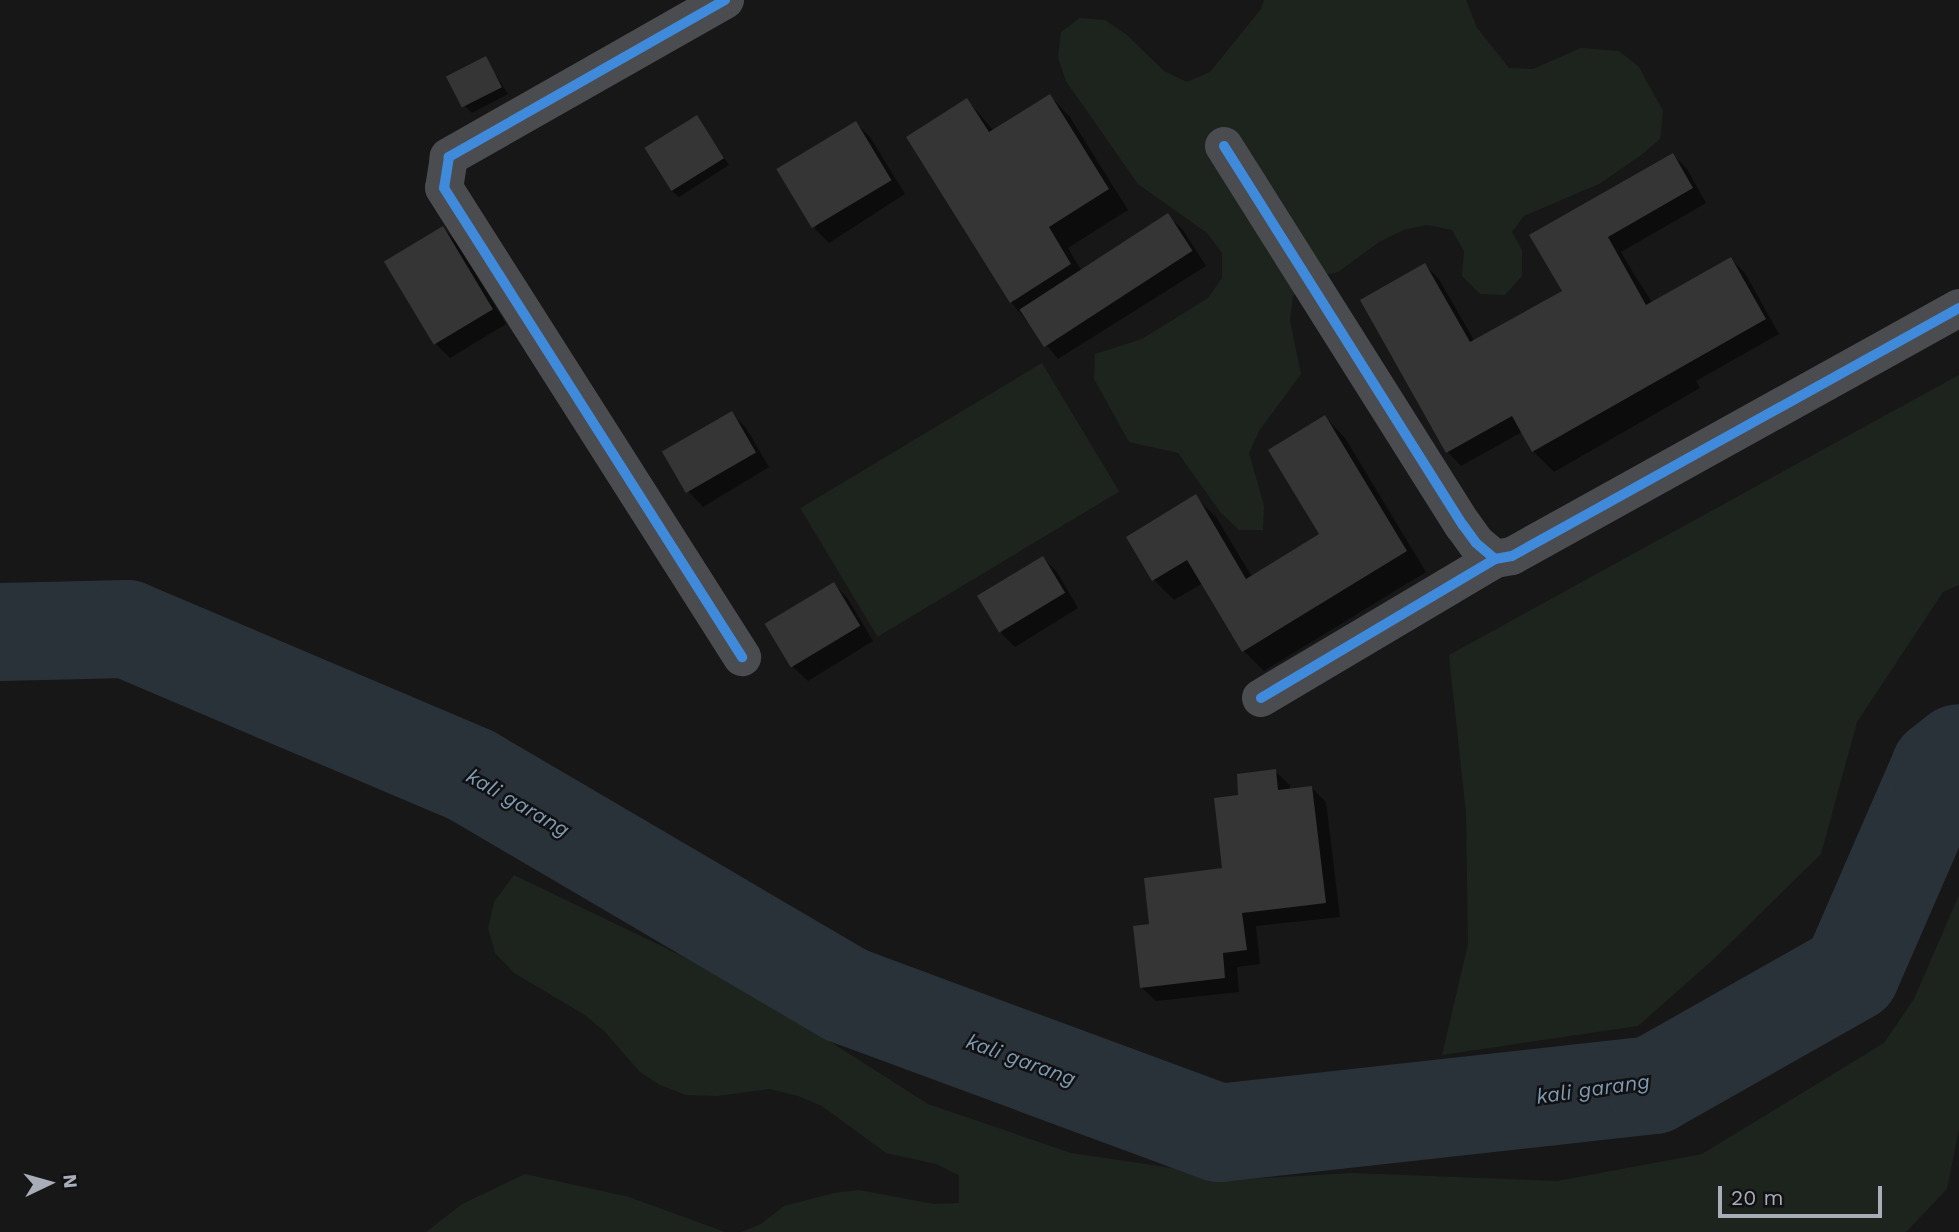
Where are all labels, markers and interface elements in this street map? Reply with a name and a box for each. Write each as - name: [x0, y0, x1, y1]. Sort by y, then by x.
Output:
- water label: kali garang: [462, 763, 574, 843]
- water label: kali garang: [963, 1029, 1079, 1091]
- water label: kali garang: [1534, 1069, 1652, 1109]
- north arrow: [14, 1148, 84, 1218]
- scale bar: [1721, 1172, 1885, 1216]
- text: N: [58, 1173, 82, 1189]
- text: 20 m: [1731, 1185, 1783, 1210]

